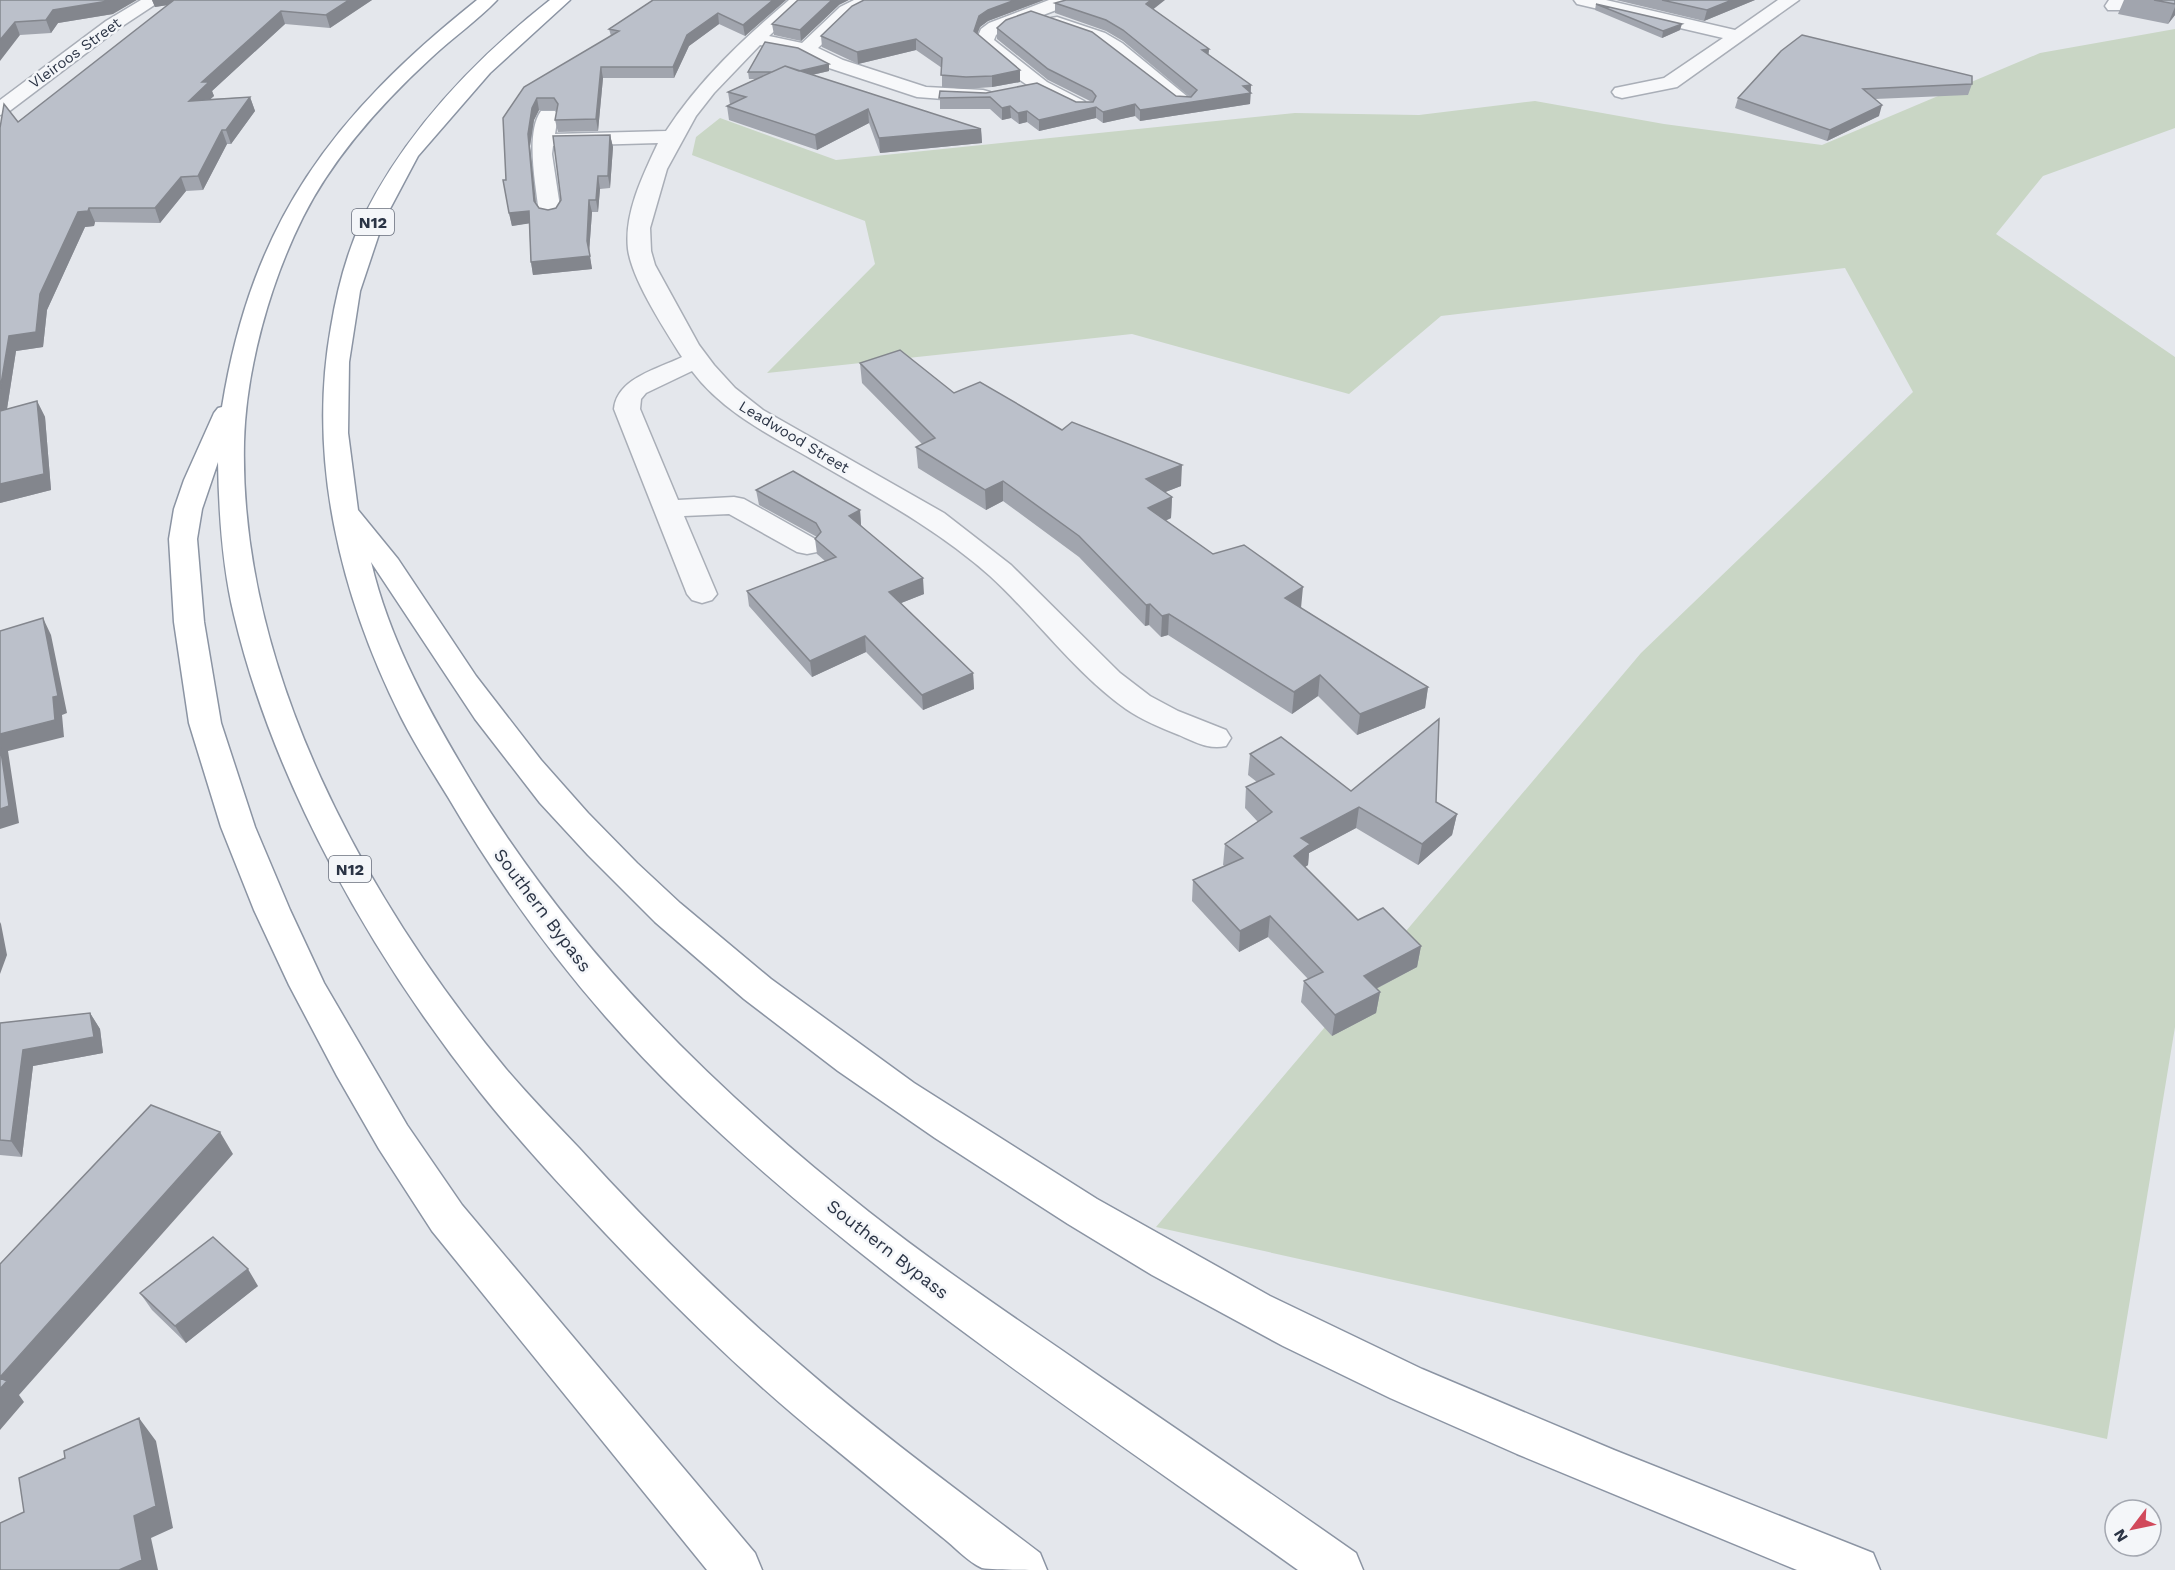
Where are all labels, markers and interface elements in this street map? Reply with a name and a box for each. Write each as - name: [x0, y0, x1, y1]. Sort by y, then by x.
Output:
- street label: Vleiroos Street: [26, 13, 125, 92]
- road number: N12: [352, 209, 394, 235]
- street label: Leadwood Street: [736, 397, 853, 477]
- street label: Southern Bypass: [490, 844, 596, 976]
- road number: N12: [329, 856, 371, 882]
- street label: Southern Bypass: [823, 1195, 953, 1303]
- north arrow: [2103, 1498, 2163, 1558]
- text: N: [2110, 1526, 2132, 1546]

